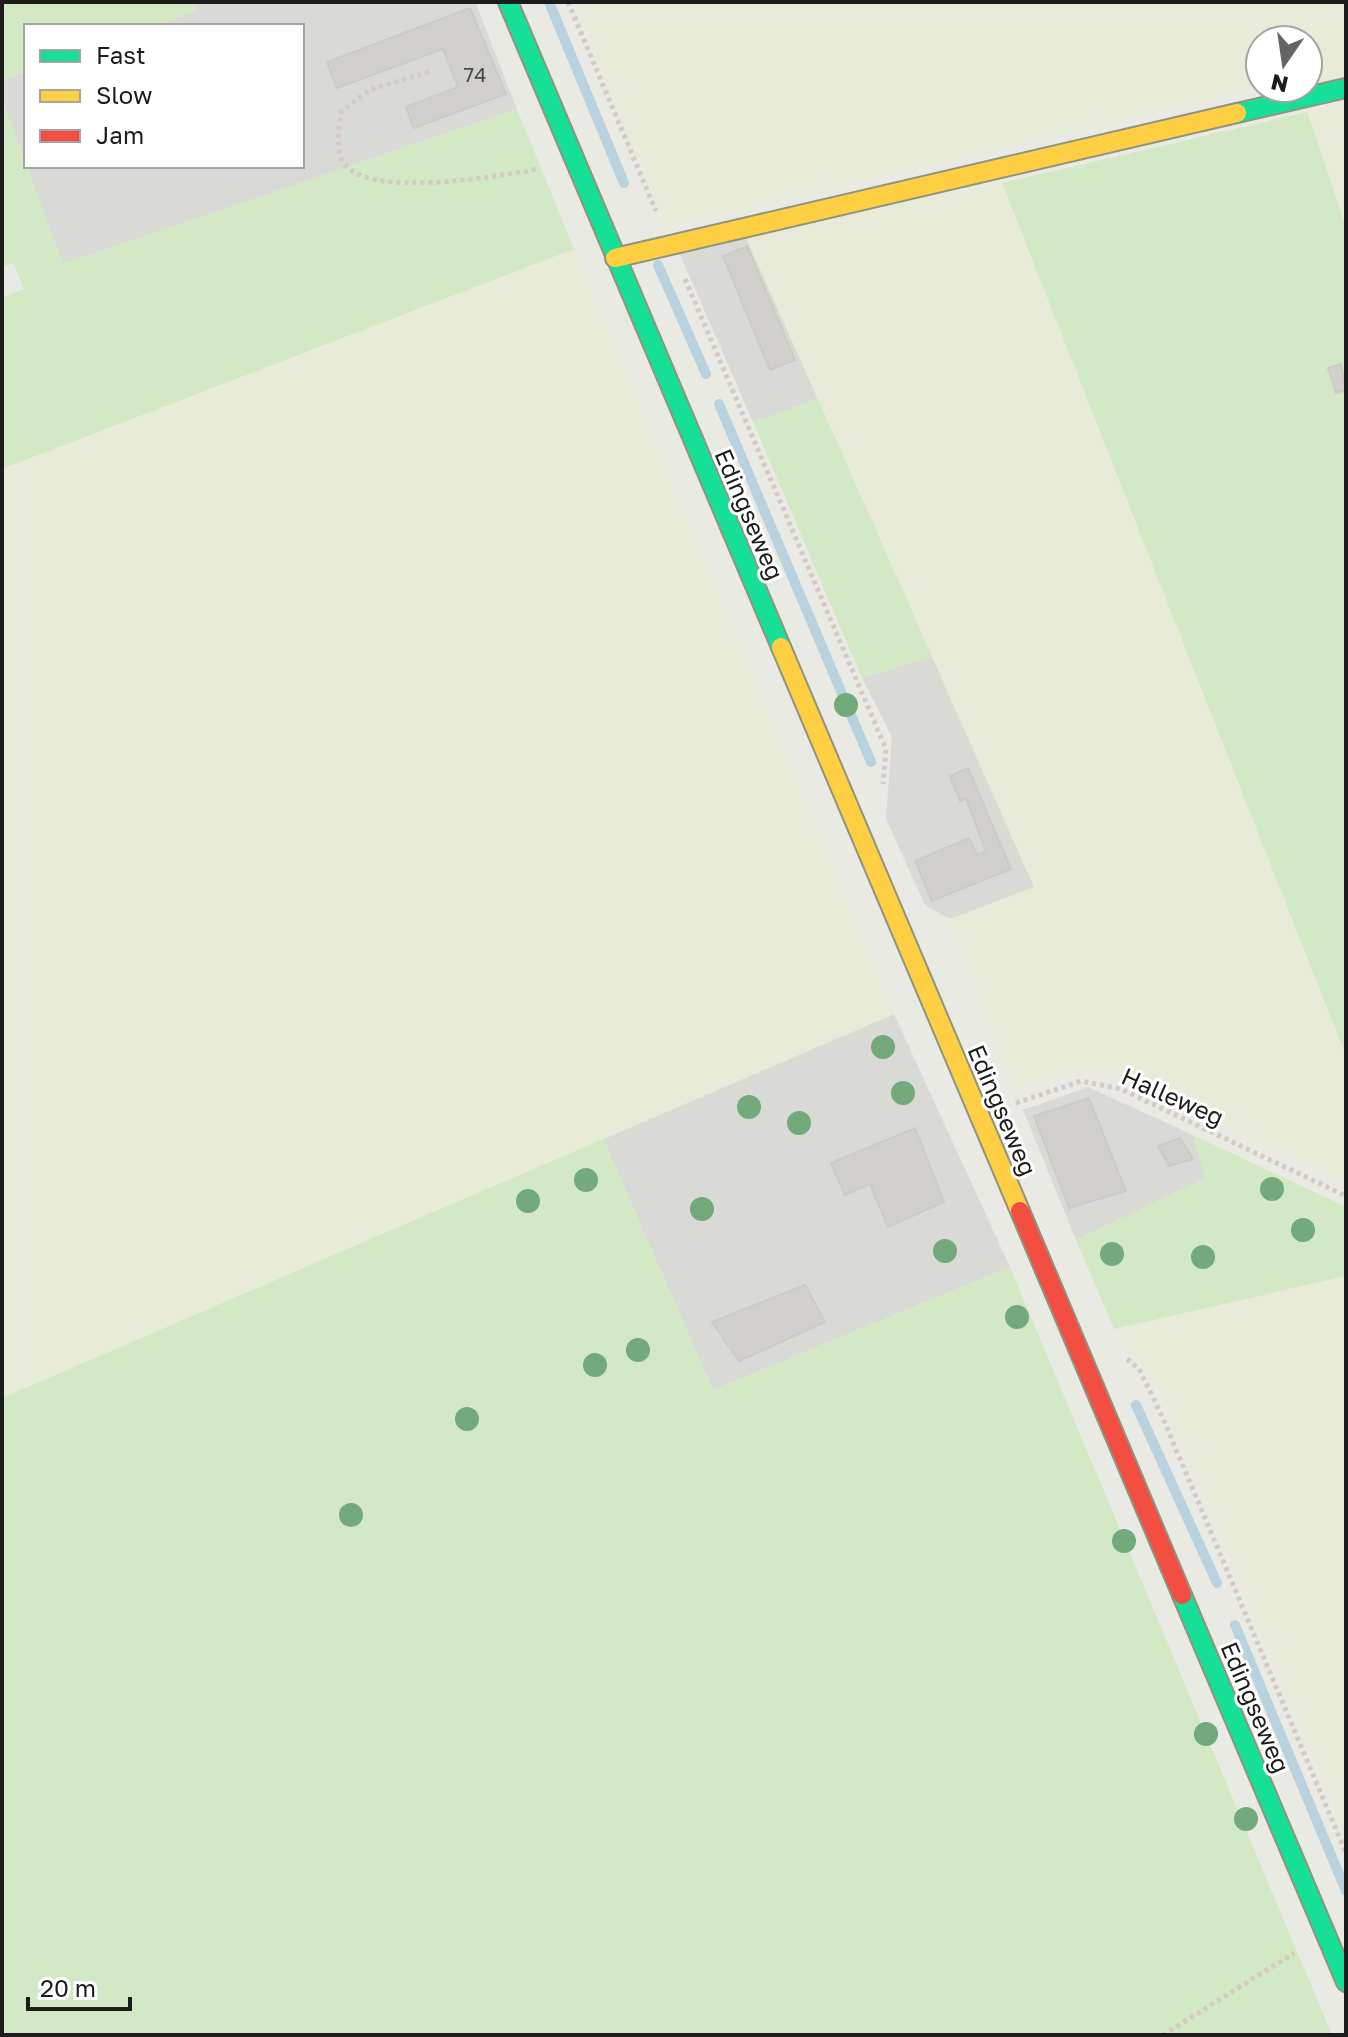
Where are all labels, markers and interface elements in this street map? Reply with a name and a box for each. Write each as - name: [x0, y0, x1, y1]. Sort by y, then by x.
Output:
- legend: [24, 24, 304, 168]
- north arrow: [1244, 24, 1324, 104]
- text: Fast: [96, 40, 146, 69]
- house number: 74: [464, 62, 486, 86]
- text: N: [1268, 69, 1291, 99]
- text: Slow: [96, 80, 152, 109]
- text: Jam: [96, 120, 144, 149]
- street label: Edingseweg: [709, 444, 791, 584]
- street label: Edingseweg: [962, 1040, 1044, 1180]
- street label: Halleweg: [1118, 1061, 1228, 1131]
- street label: Edingseweg: [1215, 1637, 1297, 1777]
- scale bar: [28, 1961, 130, 2011]
- text: 20 m: [40, 1973, 96, 2002]

